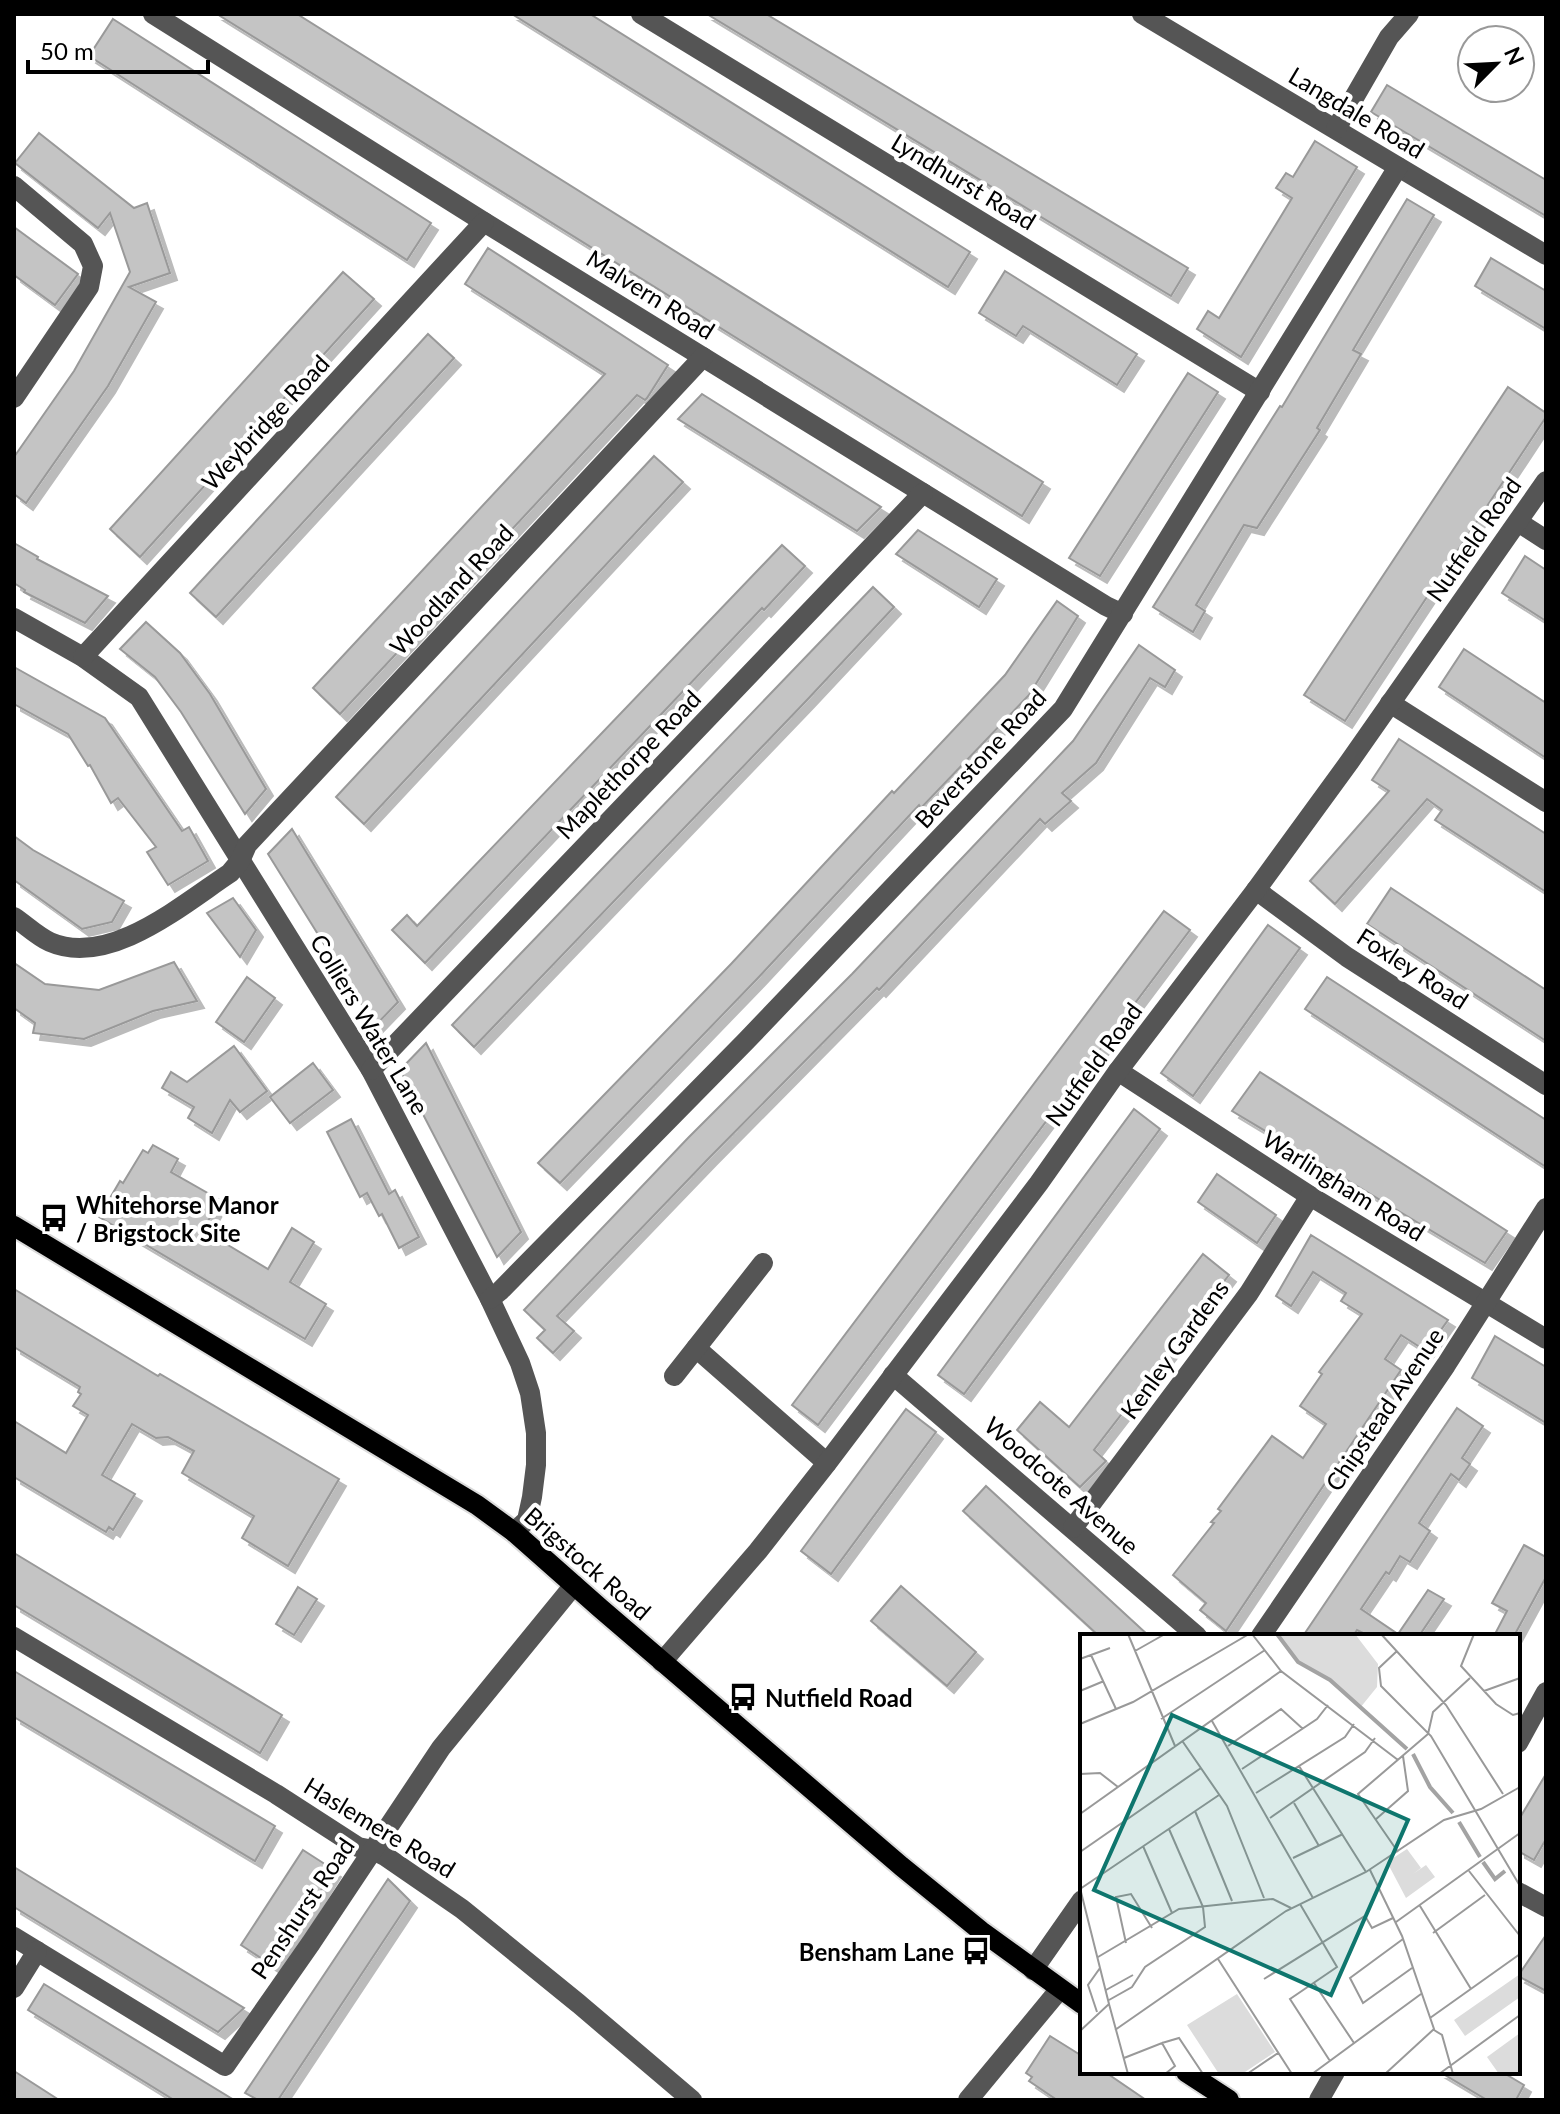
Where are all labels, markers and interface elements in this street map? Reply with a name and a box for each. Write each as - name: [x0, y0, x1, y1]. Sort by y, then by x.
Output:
- scale bar: [28, 24, 208, 74]
- north arrow: [1456, 24, 1536, 104]
- text: 50 m: [40, 36, 94, 65]
- text: N: [1499, 42, 1531, 69]
- street label: Langdale Road: [1284, 60, 1430, 164]
- street label: Lyndhurst Road: [887, 127, 1041, 235]
- street label: Malvern Road: [582, 243, 720, 345]
- street label: Weybridge Road: [195, 349, 335, 495]
- street label: Nutfield Road: [1420, 471, 1526, 607]
- street label: Woodland Road: [383, 518, 519, 660]
- street label: Beverstone Road: [908, 683, 1052, 833]
- street label: Maplethorpe Road: [550, 684, 706, 844]
- street label: Foxley Road: [1352, 921, 1474, 1015]
- street label: Colliers Water Lane: [305, 929, 435, 1119]
- street label: Nutfield Road: [1039, 997, 1147, 1131]
- street label: Warlingham Road: [1257, 1123, 1431, 1247]
- place label: Whitehorse Manor / Brigstock Site: [76, 1190, 279, 1247]
- bus stop icon: Whitehorse Manor / Brigstock Site: [39, 1203, 69, 1233]
- street label: Kenley Gardens: [1114, 1274, 1234, 1424]
- street label: Chipstead Avenue: [1319, 1322, 1449, 1496]
- street label: Woodcote Avenue: [979, 1410, 1145, 1560]
- street label: Brigstock Road: [519, 1500, 657, 1626]
- inset map: [1080, 1634, 1520, 2074]
- bus stop icon: Nutfield Road: [728, 1682, 758, 1712]
- place label: Nutfield Road: [765, 1683, 913, 1712]
- street label: Haslemere Road: [299, 1770, 461, 1884]
- street label: Penshurst Road: [244, 1832, 360, 1984]
- bus stop icon: Bensham Lane: [961, 1936, 991, 1966]
- place label: Bensham Lane: [799, 1937, 954, 1966]

